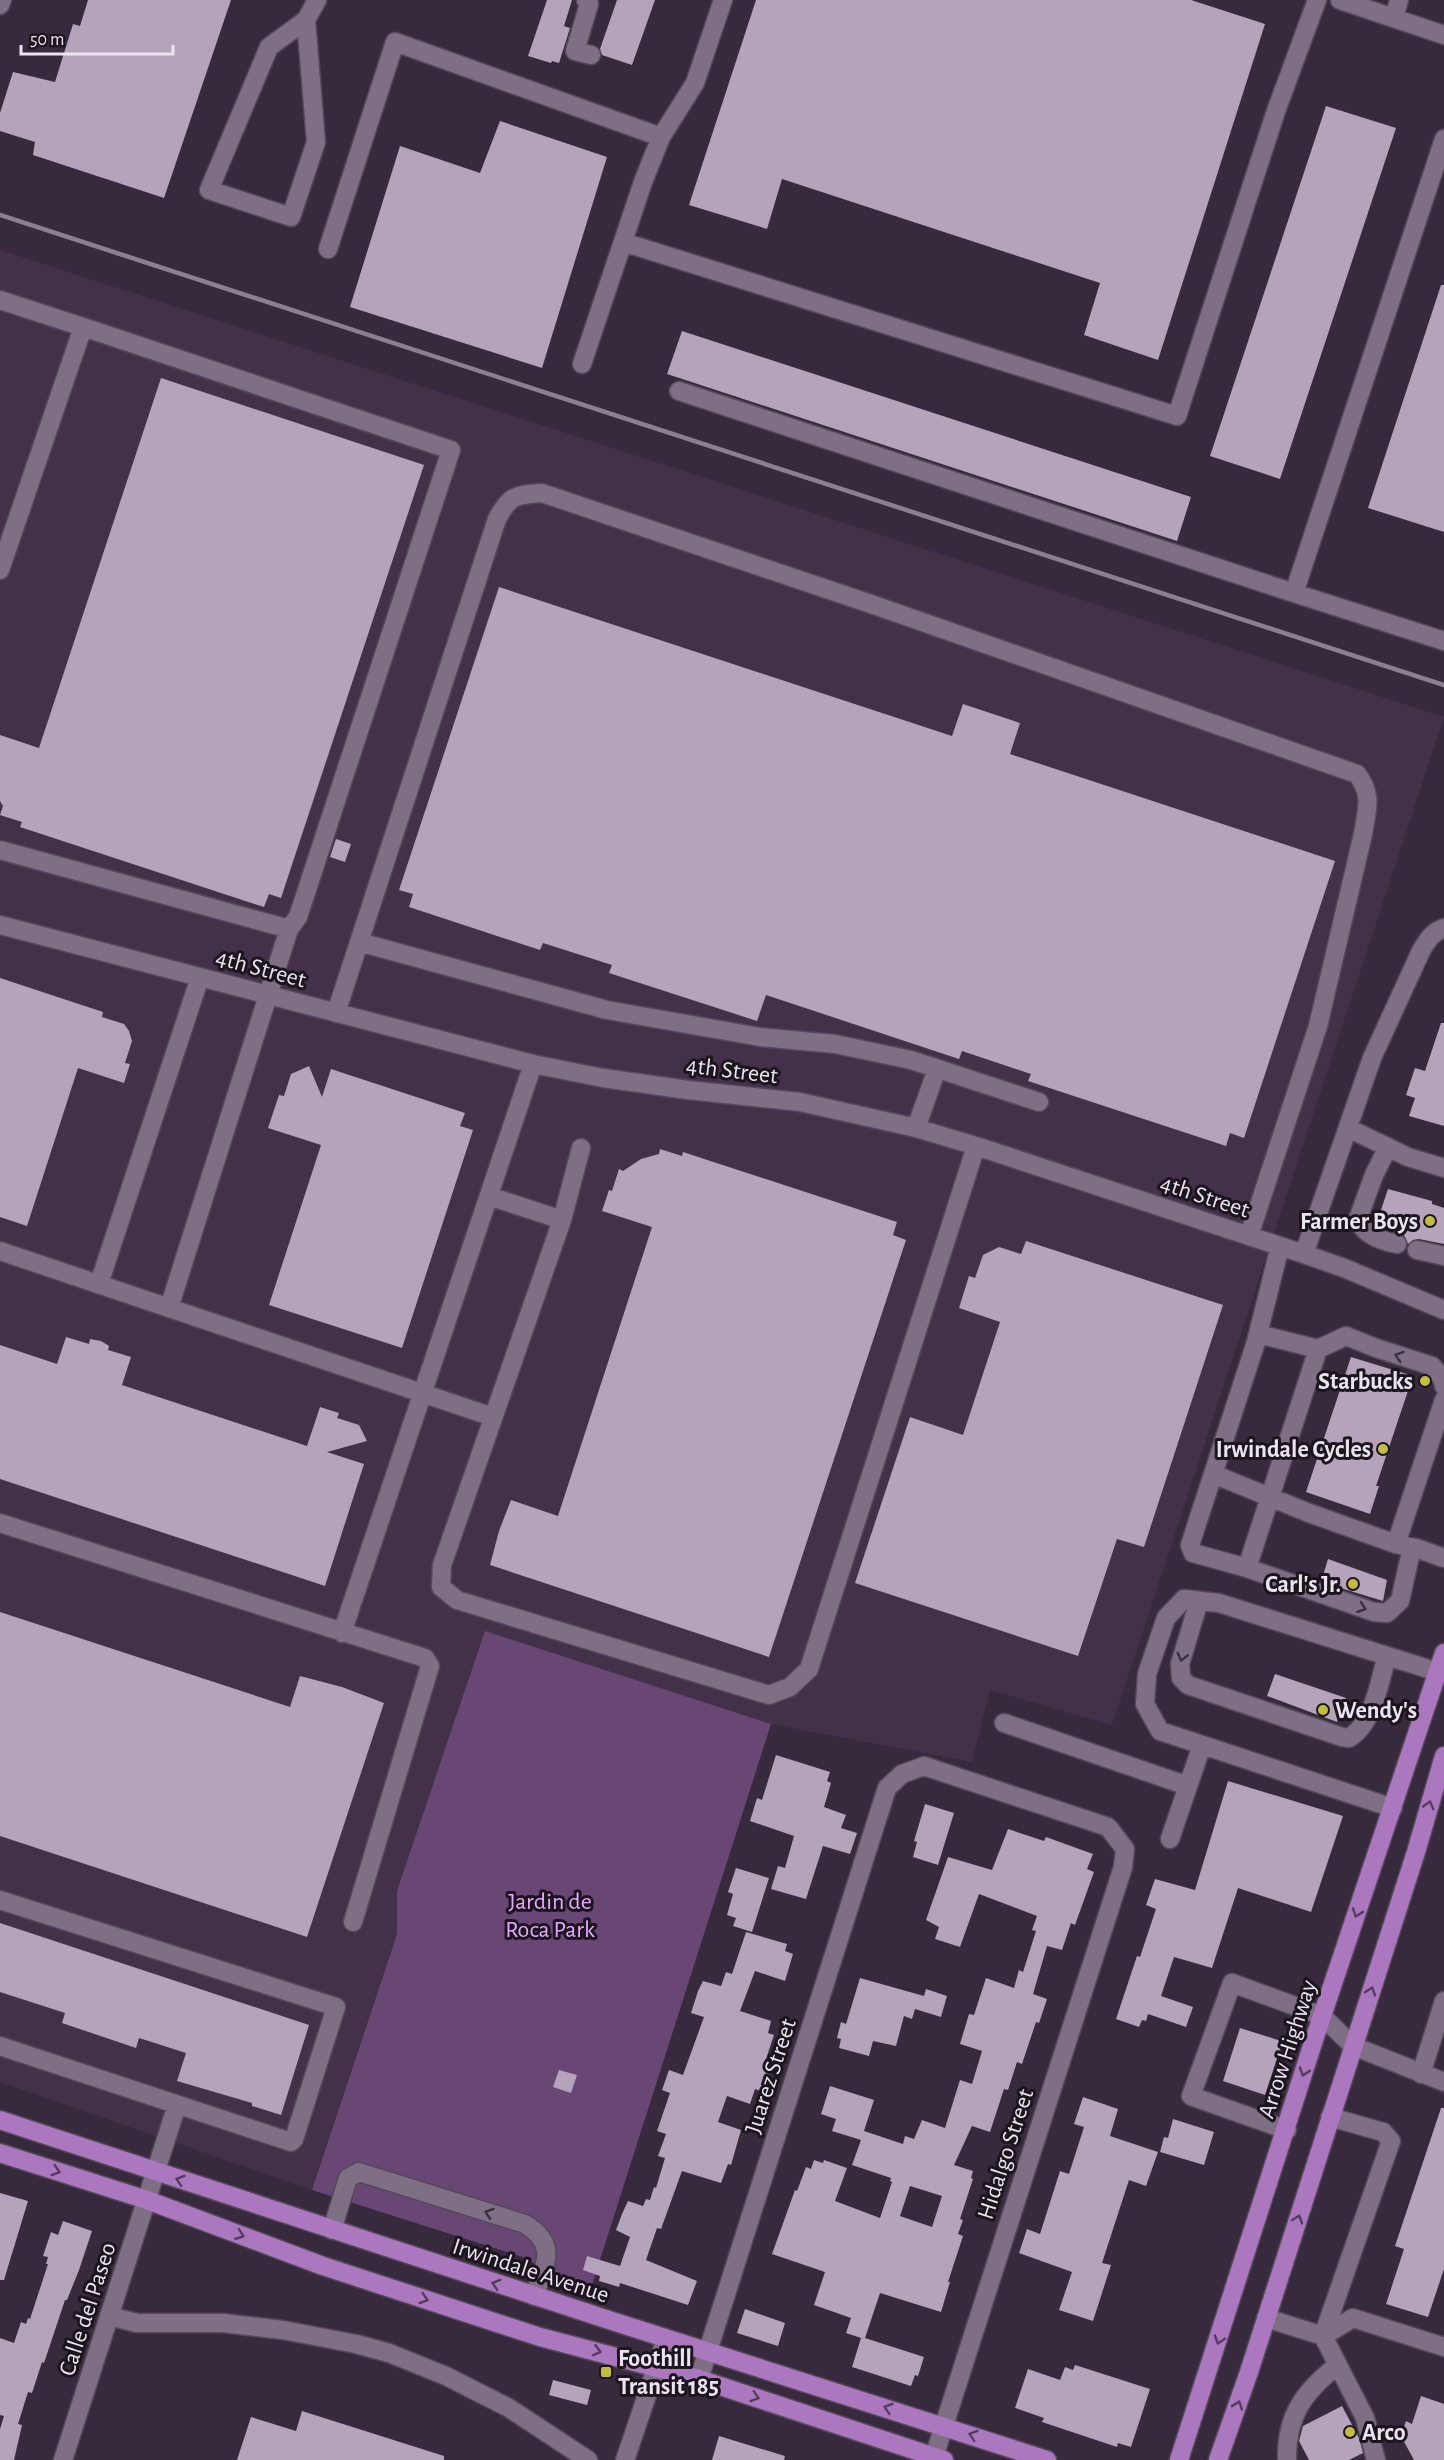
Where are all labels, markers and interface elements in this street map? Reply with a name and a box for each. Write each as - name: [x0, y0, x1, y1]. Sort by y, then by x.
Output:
- scale bar: [21, 18, 172, 56]
- text: 50 m: [30, 31, 64, 49]
- street label: 4th Street: [213, 945, 309, 993]
- street label: 4th Street: [685, 1053, 779, 1089]
- street label: 4th Street: [1157, 1171, 1253, 1223]
- place label: Farmer Boys: [1300, 1210, 1418, 1234]
- marker: Farmer Boys: [1423, 1214, 1437, 1228]
- one-way arrow: [1394, 1350, 1405, 1363]
- place label: Starbucks: [1318, 1370, 1413, 1394]
- marker: Starbucks: [1418, 1374, 1432, 1388]
- place label: Irwindale Cycles: [1216, 1438, 1371, 1462]
- marker: Irwindale Cycles: [1376, 1442, 1390, 1456]
- place label: Carl's Jr.: [1265, 1573, 1341, 1597]
- marker: Carl's Jr.: [1346, 1577, 1360, 1591]
- one-way arrow: [1356, 1600, 1367, 1613]
- one-way arrow: [1177, 1652, 1190, 1662]
- place label: Wendy's: [1335, 1699, 1417, 1723]
- marker: Wendy's: [1316, 1703, 1330, 1717]
- one-way arrow: [1422, 1800, 1435, 1810]
- park label: Jardin de Roca Park: [505, 1890, 595, 1942]
- one-way arrow: [1352, 1907, 1364, 1918]
- street label: Arrow Highway: [1254, 1977, 1322, 2121]
- one-way arrow: [1364, 1986, 1376, 1997]
- street label: Juarez Street: [741, 2015, 801, 2137]
- one-way arrow: [1299, 2066, 1312, 2077]
- street label: Hidalgo Street: [974, 2086, 1038, 2223]
- one-way arrow: [50, 2164, 61, 2176]
- one-way arrow: [175, 2175, 186, 2187]
- one-way arrow: [484, 2208, 495, 2220]
- one-way arrow: [1291, 2214, 1303, 2225]
- one-way arrow: [234, 2227, 245, 2240]
- street label: Irwindale Avenue: [449, 2234, 612, 2308]
- street label: Calle del Paseo: [55, 2240, 121, 2379]
- one-way arrow: [491, 2278, 502, 2291]
- one-way arrow: [418, 2291, 429, 2304]
- one-way arrow: [1213, 2334, 1226, 2345]
- one-way arrow: [591, 2344, 602, 2356]
- place label: Foothill Transit 185: [618, 2347, 719, 2399]
- marker: Foothill Transit 185: [599, 2365, 613, 2379]
- one-way arrow: [749, 2390, 760, 2403]
- one-way arrow: [1230, 2400, 1243, 2411]
- one-way arrow: [883, 2403, 894, 2415]
- place label: Arco: [1362, 2421, 1406, 2445]
- marker: Arco: [1343, 2425, 1357, 2439]
- one-way arrow: [968, 2430, 979, 2443]

